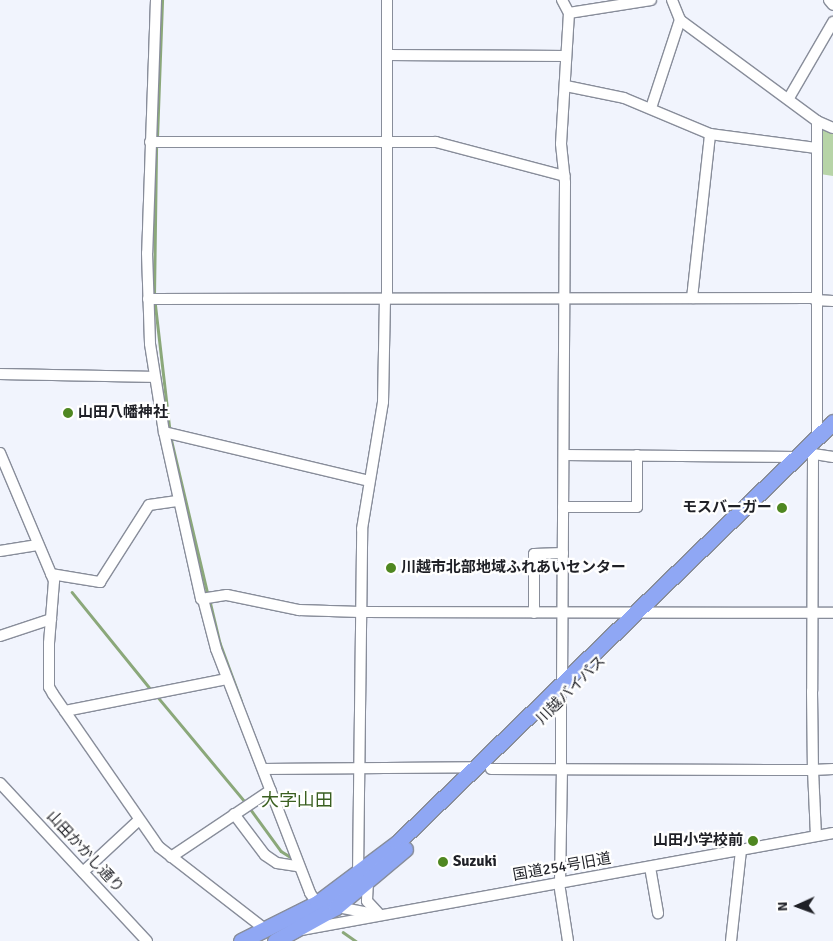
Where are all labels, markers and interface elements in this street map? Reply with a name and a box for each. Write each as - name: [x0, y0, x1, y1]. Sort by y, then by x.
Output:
- place label: 山田八幡神社: [78, 404, 168, 422]
- marker: 山田八幡神社: [62, 407, 74, 419]
- place label: モスバーガー: [682, 499, 772, 517]
- marker: モスバーガー: [776, 502, 788, 514]
- place label: 川越市北部地域ふれあいセンター: [401, 559, 626, 577]
- marker: 川越市北部地域ふれあいセンター: [385, 562, 397, 574]
- street label: 川越バイパス: [533, 652, 609, 728]
- district label: 大字山田: [261, 789, 333, 811]
- street label: 山田かかし通り: [43, 807, 127, 897]
- place label: 山田小学校前: [653, 832, 743, 850]
- marker: 山田小学校前: [747, 835, 759, 847]
- street label: 国道254号旧道: [512, 850, 612, 884]
- place label: Suzuki: [453, 853, 497, 871]
- marker: Suzuki: [437, 856, 449, 868]
- north arrow: [773, 881, 823, 931]
- text: N: [774, 901, 791, 912]

